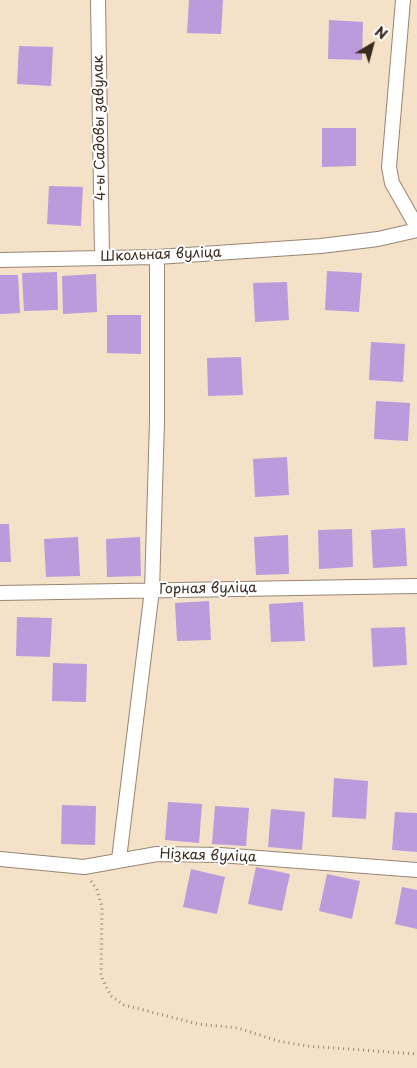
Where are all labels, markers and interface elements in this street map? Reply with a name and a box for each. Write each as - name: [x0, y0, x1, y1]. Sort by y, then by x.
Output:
- north arrow: [347, 20, 397, 70]
- text: N: [371, 21, 392, 44]
- street label: 4-ы Садовы завулак: [90, 55, 110, 201]
- street label: Школьная вуліца: [100, 244, 222, 266]
- street label: Горная вуліца: [159, 580, 257, 598]
- street label: Нізкая вуліца: [159, 846, 257, 866]

